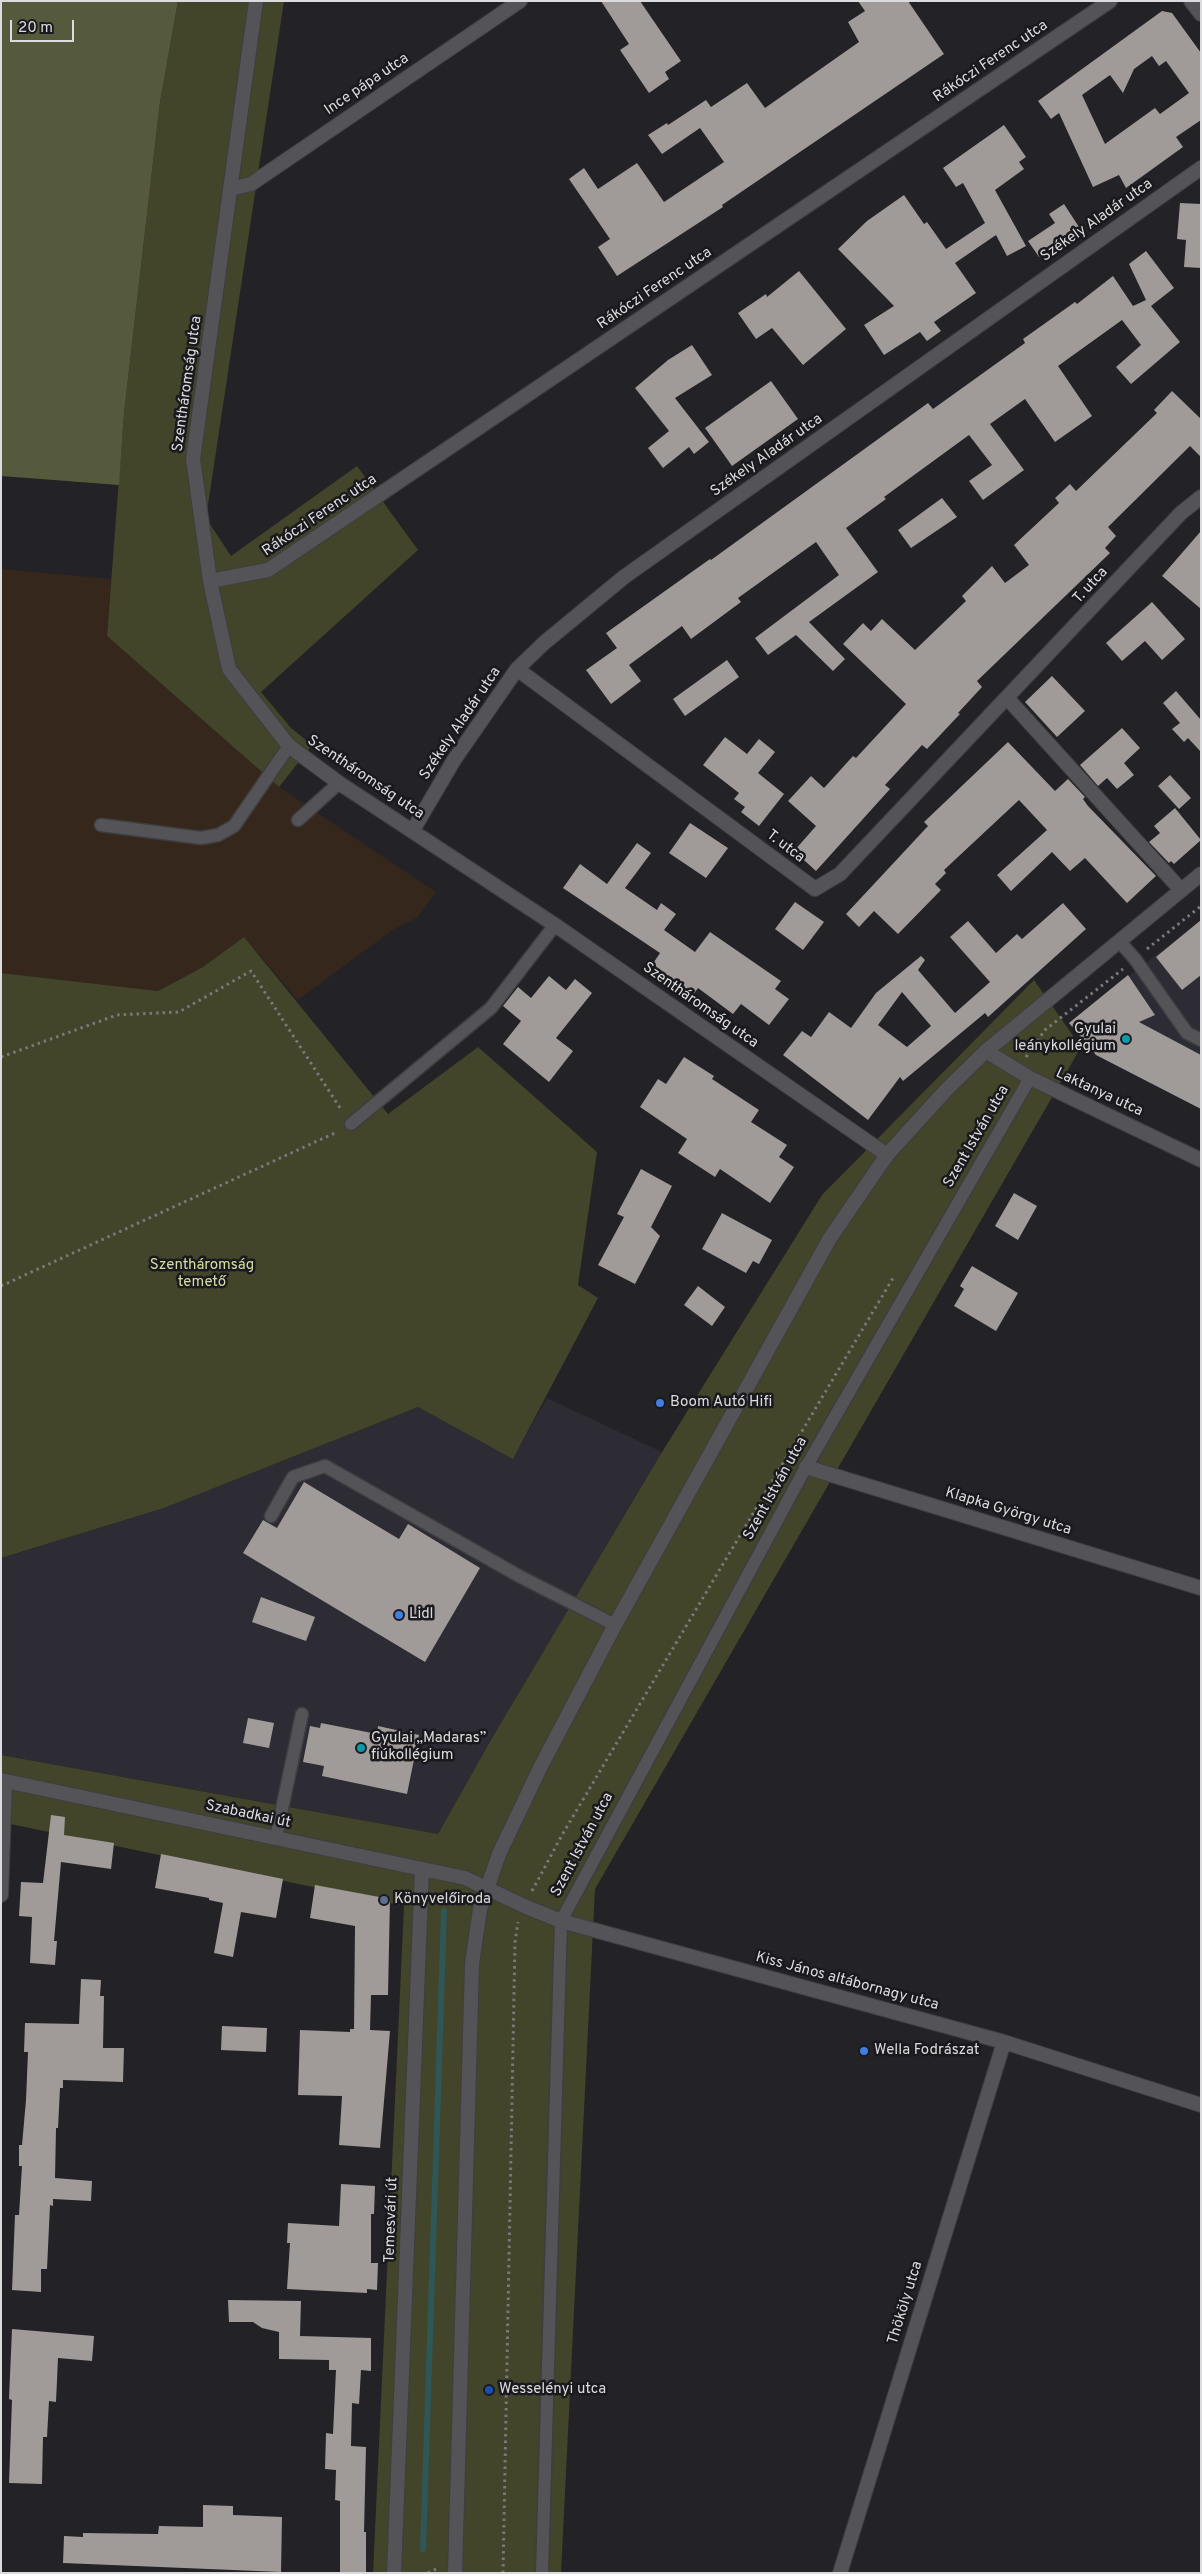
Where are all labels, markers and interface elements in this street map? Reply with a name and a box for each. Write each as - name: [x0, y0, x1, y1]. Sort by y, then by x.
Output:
- scale bar: [12, 10, 76, 42]
- street label: Rákóczi Ferenc utca: [930, 17, 1052, 107]
- text: 20 m: [18, 19, 53, 38]
- street label: Ince pápa utca: [321, 50, 413, 120]
- street label: Székely Aladár utca: [1038, 176, 1156, 266]
- street label: Rákóczi Ferenc utca: [594, 244, 716, 334]
- street label: Szentháromság utca: [170, 315, 206, 453]
- street label: Székely Aladár utca: [708, 411, 826, 501]
- street label: Rákóczi Ferenc utca: [259, 471, 381, 561]
- street label: T. utca: [1070, 564, 1112, 608]
- street label: Székely Aladár utca: [416, 664, 506, 784]
- street label: Szentháromság utca: [303, 732, 427, 824]
- street label: T. utca: [762, 827, 808, 867]
- street label: Szentháromság utca: [639, 959, 761, 1053]
- place label: Gyulai leánykollégium: [1014, 1021, 1116, 1056]
- marker: Gyulai leánykollégium: [1120, 1033, 1132, 1045]
- street label: Laktanya utca: [1052, 1065, 1146, 1121]
- street label: Szent István utca: [940, 1083, 1014, 1191]
- park label: Szentháromság temető: [150, 1257, 254, 1292]
- place label: Boom Autó Hifi: [670, 1394, 772, 1412]
- marker: Boom Autó Hifi: [654, 1397, 666, 1409]
- street label: Szent István utca: [740, 1434, 812, 1544]
- street label: Klapka György utca: [943, 1484, 1073, 1540]
- place label: Lidl: [409, 1606, 434, 1624]
- marker: Lidl: [393, 1609, 405, 1621]
- place label: Gyulai „Madaras” fiúkollégium: [371, 1730, 486, 1765]
- marker: Gyulai „Madaras” fiúkollégium: [355, 1742, 367, 1754]
- street label: Szent István utca: [548, 1790, 618, 1900]
- street label: Szabadkai út: [204, 1797, 292, 1833]
- place label: Könyvelőiroda: [394, 1891, 491, 1909]
- marker: Könyvelőiroda: [378, 1894, 390, 1906]
- street label: Kiss János altábornagy utca: [753, 1949, 941, 2015]
- place label: Wella Fodrászat: [874, 2042, 979, 2060]
- marker: Wella Fodrászat: [858, 2045, 870, 2057]
- street label: Temesvári út: [382, 2177, 402, 2263]
- street label: Thököly utca: [885, 2259, 927, 2347]
- place label: Wesselényi utca: [499, 2381, 606, 2399]
- marker: Wesselényi utca: [483, 2384, 495, 2396]

